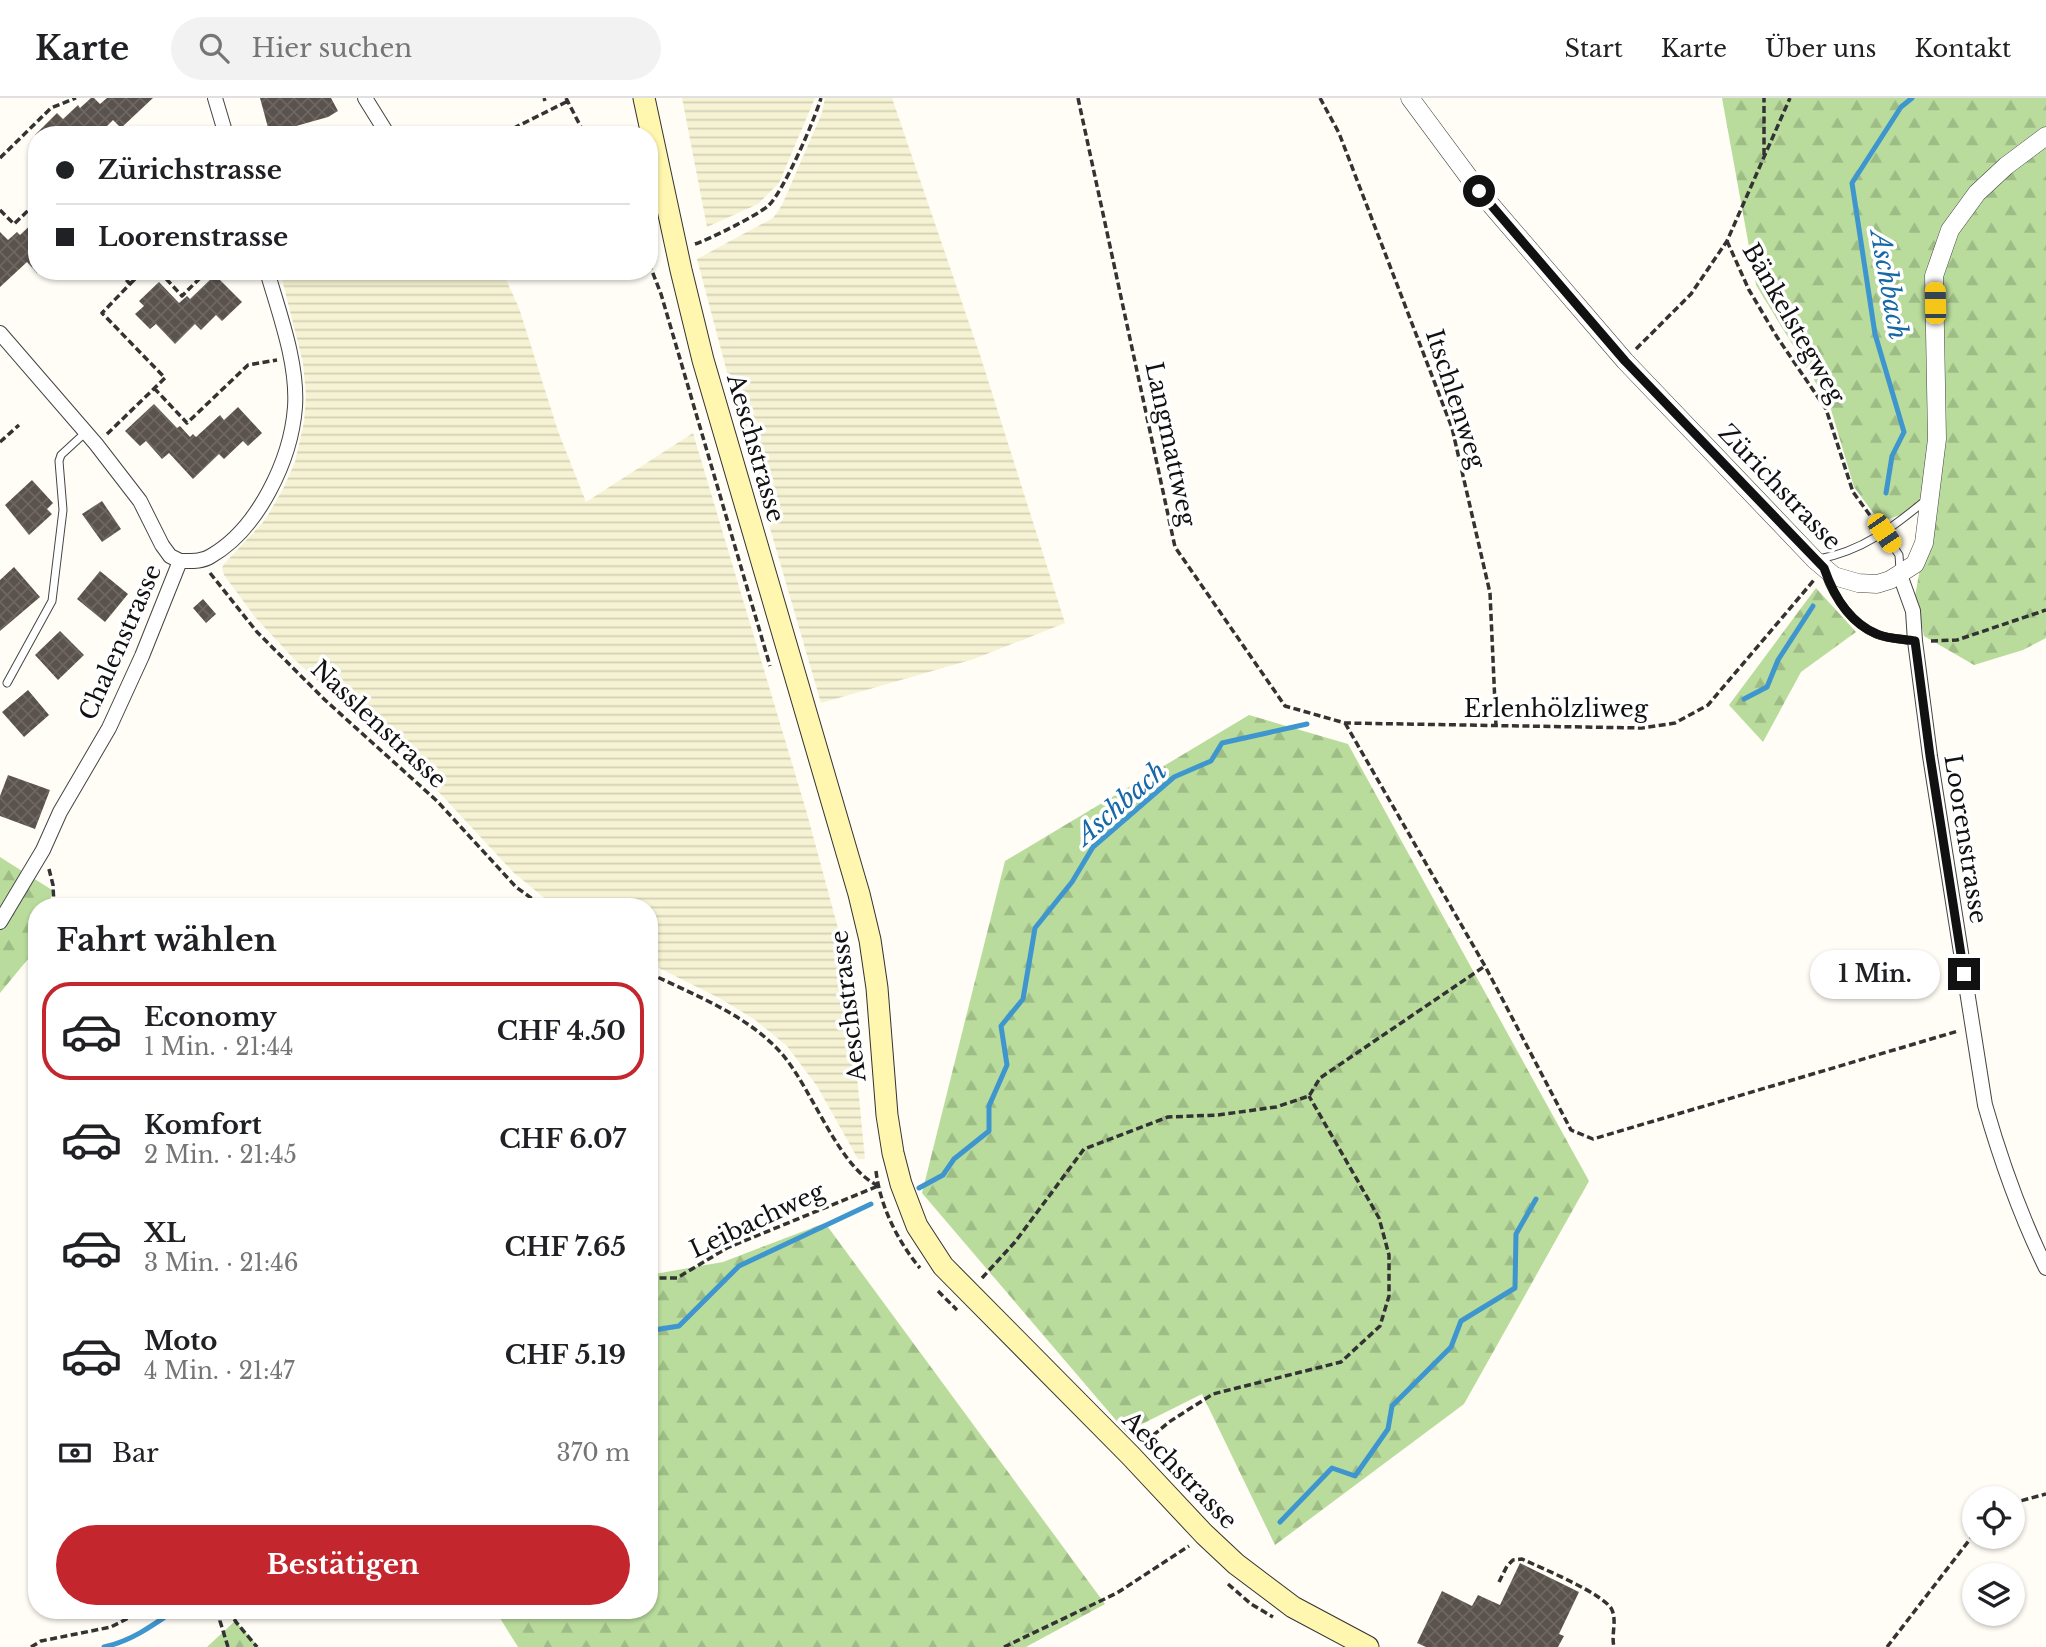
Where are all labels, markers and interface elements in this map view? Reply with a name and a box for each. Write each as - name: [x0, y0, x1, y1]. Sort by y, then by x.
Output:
- search box: [171, 17, 661, 80]
- text: Karte: [35, 28, 129, 69]
- icon: search: [195, 29, 233, 67]
- text: Hier suchen: [251, 32, 412, 64]
- text: Start: [1565, 34, 1623, 63]
- text: Karte: [1661, 34, 1727, 63]
- text: Über uns: [1765, 34, 1877, 63]
- text: Kontakt: [1915, 34, 2011, 63]
- text: Zürichstrasse: [98, 154, 282, 186]
- route start: [1463, 175, 1495, 207]
- text: Loorenstrasse: [98, 221, 288, 253]
- water label: Aschbach: [1863, 225, 1914, 342]
- street label: Bänkelstegweg: [1736, 238, 1852, 409]
- car: [1925, 282, 1946, 324]
- street label: Itschlenweg: [1420, 326, 1492, 473]
- street label: Langmattweg: [1139, 359, 1203, 529]
- street label: Aeschstrasse: [721, 370, 791, 525]
- street label: Zürichstrasse: [1713, 418, 1847, 556]
- car: [1864, 510, 1905, 556]
- street label: Chalenstrasse: [73, 560, 167, 724]
- street label: Nasslenstrasse: [305, 654, 453, 794]
- street label: Erlenhölzliweg: [1464, 694, 1649, 723]
- street label: Loorenstrasse: [1938, 752, 1994, 926]
- water label: Aschbach: [1067, 755, 1173, 853]
- text: Fahrt wählen: [56, 920, 277, 960]
- street label: Aeschstrasse: [824, 929, 872, 1084]
- callout: 1 Min.: [1810, 950, 1940, 998]
- route end: [1948, 958, 1980, 990]
- text: 1 Min.: [1838, 960, 1912, 988]
- icon: car: [60, 1000, 123, 1063]
- text: Economy: [144, 1001, 277, 1033]
- text: CHF 4.50: [497, 1015, 626, 1047]
- text: 1 Min. · 21:44: [144, 1033, 293, 1061]
- icon: car: [60, 1108, 123, 1171]
- text: Komfort: [144, 1109, 262, 1141]
- text: CHF 6.07: [499, 1123, 626, 1155]
- text: 2 Min. · 21:45: [144, 1141, 297, 1169]
- street label: Leibachweg: [685, 1176, 830, 1264]
- icon: car: [60, 1216, 123, 1279]
- text: XL: [144, 1217, 186, 1249]
- text: CHF 7.65: [505, 1231, 626, 1263]
- text: 3 Min. · 21:46: [144, 1249, 299, 1277]
- icon: car: [60, 1324, 123, 1387]
- text: Moto: [144, 1325, 217, 1357]
- text: CHF 5.19: [505, 1339, 626, 1371]
- text: 4 Min. · 21:47: [144, 1357, 295, 1385]
- street label: Aeschstrasse: [1116, 1404, 1243, 1535]
- icon: cash: [56, 1434, 94, 1472]
- text: Bar: [112, 1437, 159, 1469]
- text: 370 m: [557, 1439, 630, 1467]
- map controls: [1962, 1486, 2025, 1626]
- button: locate: [1962, 1486, 2025, 1549]
- button: Bestätigen: [56, 1525, 630, 1605]
- button: layers: [1962, 1563, 2025, 1626]

